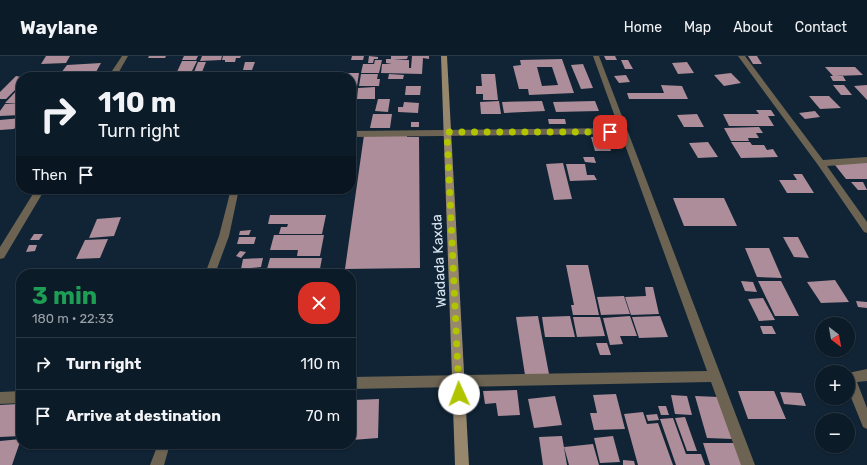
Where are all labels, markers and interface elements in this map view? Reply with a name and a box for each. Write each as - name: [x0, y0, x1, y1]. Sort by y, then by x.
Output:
- text: Waylane: [20, 16, 98, 39]
- text: Home: [624, 19, 662, 36]
- text: Map: [684, 19, 711, 36]
- text: About: [733, 19, 773, 36]
- text: Contact: [795, 19, 847, 36]
- text: 110 m: [98, 86, 176, 119]
- icon: right: [32, 88, 84, 140]
- pin: [593, 115, 627, 149]
- text: Turn right: [98, 120, 180, 142]
- icon: arrive: [599, 121, 621, 143]
- icon: arrive: [75, 164, 97, 186]
- text: Then: [32, 166, 67, 184]
- street label: Wadada Kaxda: [428, 214, 450, 308]
- text: 3 min: [32, 282, 97, 310]
- button: close: [298, 282, 340, 324]
- text: 180 m · 22:33: [32, 311, 114, 326]
- north arrow: [815, 317, 855, 357]
- map controls: [815, 317, 855, 453]
- icon: right: [32, 353, 54, 375]
- text: Turn right: [66, 355, 141, 373]
- text: 110 m: [301, 355, 340, 373]
- button: +: [815, 365, 855, 405]
- position arrow: [438, 373, 480, 415]
- icon: arrive: [32, 405, 54, 427]
- text: Arrive at destination: [66, 407, 221, 425]
- text: 70 m: [306, 407, 340, 425]
- button: −: [815, 413, 855, 453]

